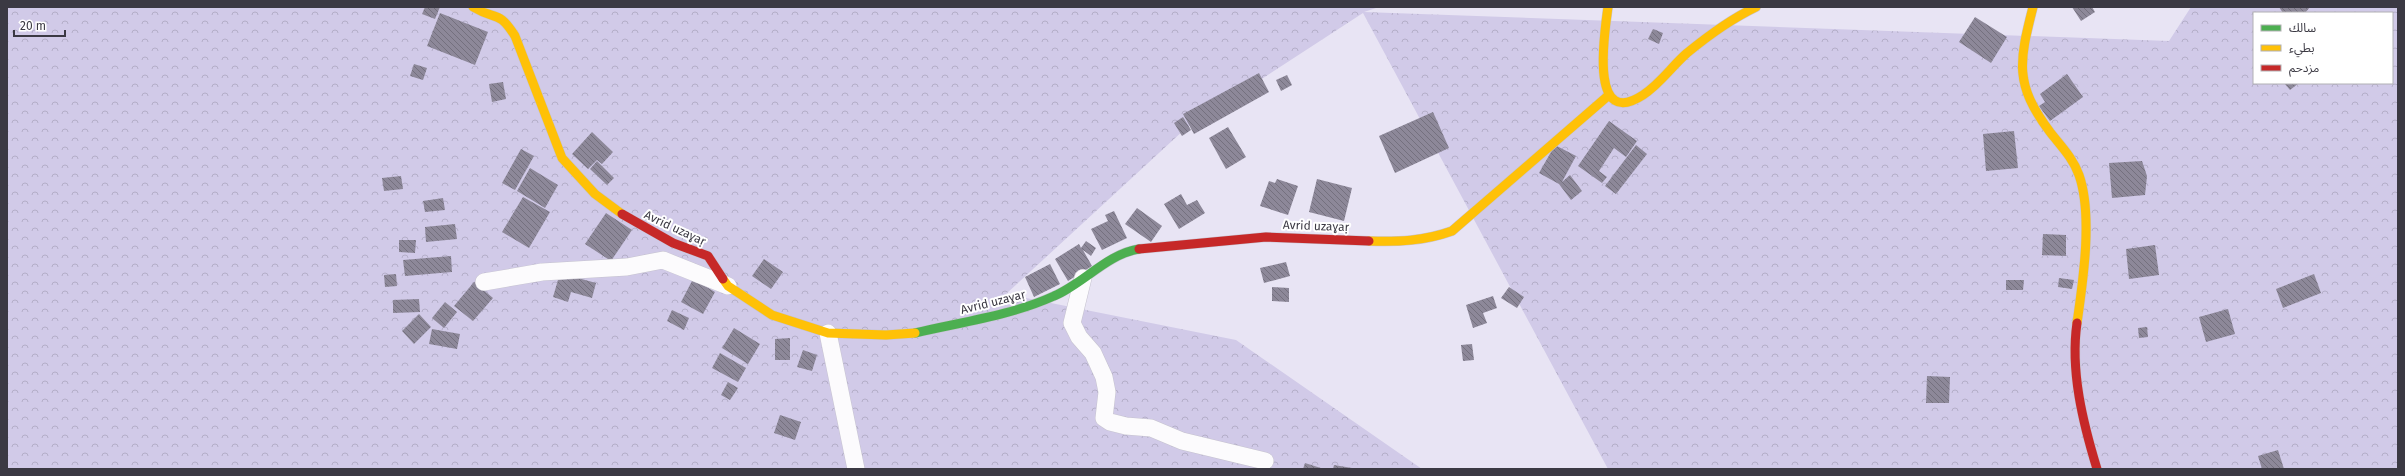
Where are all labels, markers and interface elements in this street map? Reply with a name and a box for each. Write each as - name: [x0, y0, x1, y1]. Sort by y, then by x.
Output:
- scale bar: [14, 12, 65, 38]
- legend: [2253, 12, 2393, 84]
- text: 20 m: [20, 19, 46, 33]
- text: سالك: [2289, 21, 2316, 35]
- text: بطيء: [2289, 41, 2315, 58]
- text: مزدحم: [2289, 61, 2319, 77]
- street label: Avrid uzaɣaṛ: [642, 208, 708, 249]
- street label: Avrid uzaɣaṛ: [1283, 218, 1350, 234]
- street label: Avrid uzaɣaṛ: [959, 287, 1027, 317]

